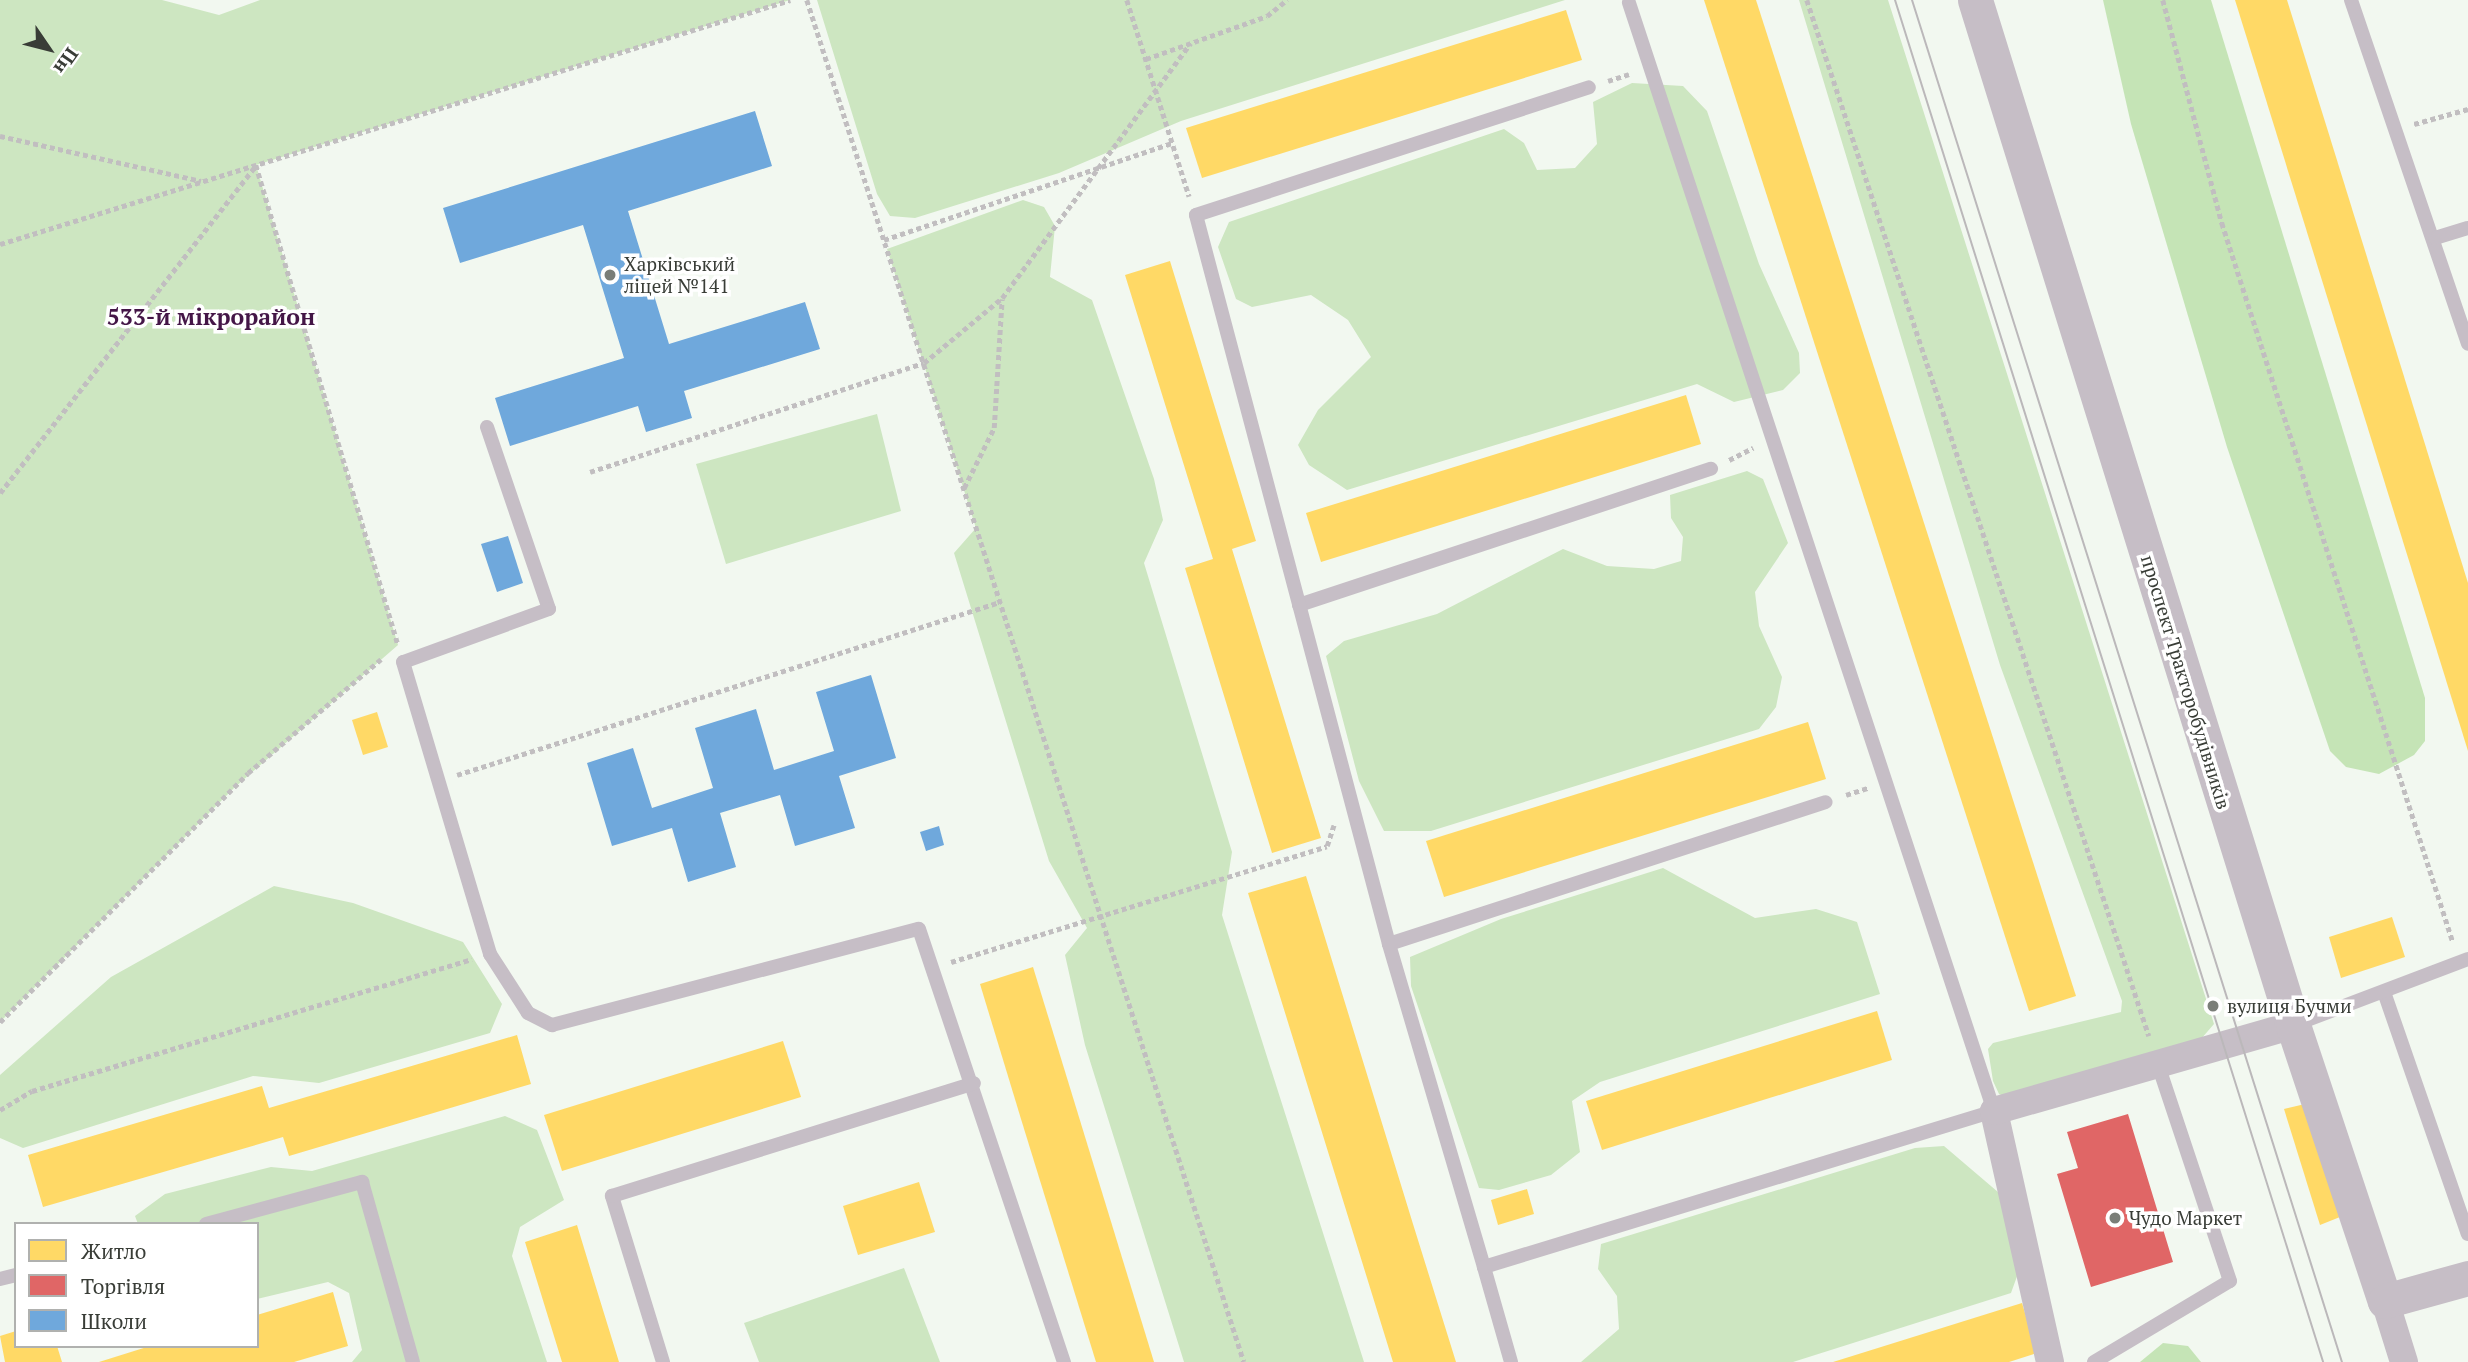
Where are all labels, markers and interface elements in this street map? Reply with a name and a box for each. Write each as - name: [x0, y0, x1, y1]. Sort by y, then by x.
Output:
- north arrow: [14, 14, 84, 84]
- text: Пн: [49, 43, 85, 80]
- place label: Харківський ліцей №141: [624, 253, 735, 297]
- marker: Харківський ліцей №141: [602, 267, 618, 283]
- district label: 533-й мікрорайон: [107, 303, 315, 331]
- street label: проспект Тракторобудівників: [2136, 552, 2236, 812]
- place label: вулиця Бучми: [2227, 995, 2352, 1017]
- marker: вулиця Бучми: [2205, 998, 2221, 1014]
- place label: Чудо Маркет: [2129, 1207, 2242, 1229]
- marker: Чудо Маркет: [2107, 1210, 2123, 1226]
- legend: [14, 1222, 259, 1348]
- text: Житло: [81, 1237, 146, 1265]
- text: Торгівля: [81, 1272, 165, 1300]
- text: Школи: [81, 1307, 147, 1335]

